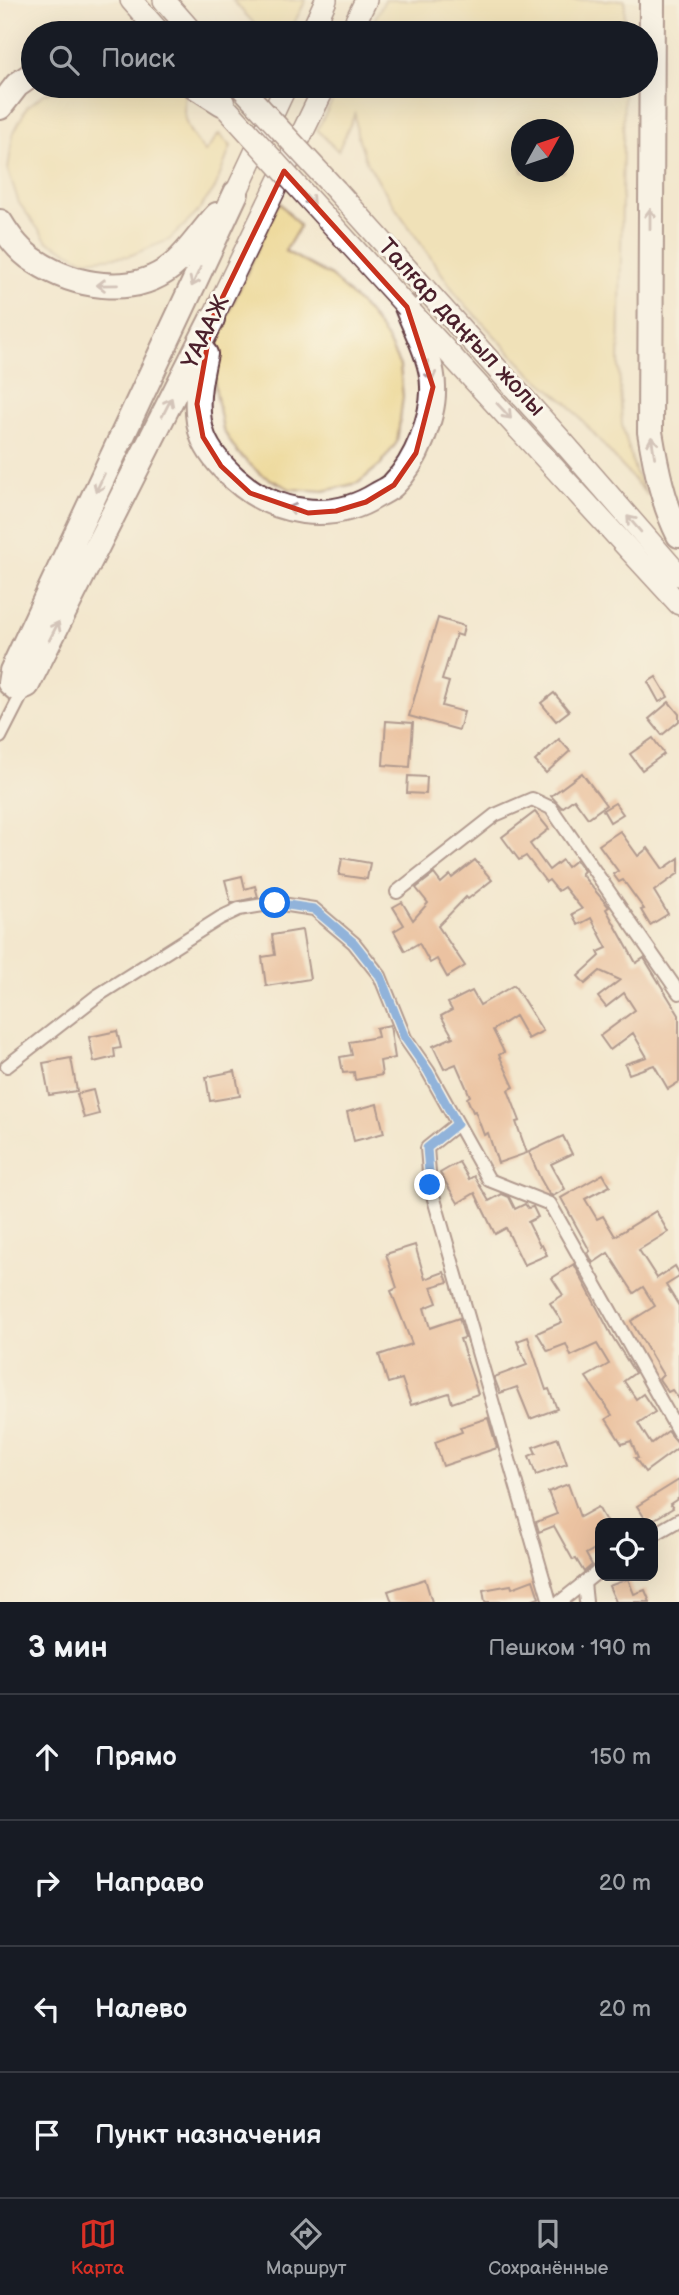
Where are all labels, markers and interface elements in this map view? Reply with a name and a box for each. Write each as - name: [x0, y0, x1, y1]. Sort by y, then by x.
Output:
- search box: [21, 21, 658, 98]
- icon: search: [45, 41, 83, 79]
- text: Поиск: [101, 44, 175, 75]
- north arrow: [511, 119, 574, 182]
- one-way arrow: [299, 188, 315, 206]
- one-way arrow: [644, 208, 657, 231]
- street label: Талғар даңғыл жолы: [372, 232, 551, 422]
- one-way arrow: [189, 266, 203, 287]
- one-way arrow: [96, 278, 119, 292]
- street label: ҮАААЖ: [175, 291, 236, 374]
- one-way arrow: [424, 359, 437, 382]
- one-way arrow: [161, 397, 175, 418]
- one-way arrow: [495, 402, 512, 419]
- one-way arrow: [646, 436, 659, 459]
- one-way arrow: [93, 472, 106, 493]
- one-way arrow: [286, 503, 309, 516]
- one-way arrow: [626, 515, 642, 533]
- one-way arrow: [48, 621, 62, 642]
- route start: [259, 887, 290, 918]
- route end: [414, 1169, 445, 1200]
- map controls: [595, 1518, 658, 1581]
- button: locate: [595, 1518, 658, 1581]
- text: 3 мин: [28, 1630, 108, 1666]
- text: Пешком · 190 m: [488, 1634, 651, 1662]
- icon: ahead: [28, 1738, 66, 1776]
- text: Прямо: [95, 1742, 177, 1773]
- text: 150 m: [590, 1743, 651, 1771]
- icon: right: [28, 1864, 66, 1902]
- text: Направо: [95, 1868, 204, 1899]
- text: 20 m: [599, 1869, 651, 1897]
- icon: left: [28, 1990, 66, 2028]
- text: Налево: [95, 1994, 187, 2025]
- text: 20 m: [599, 1995, 651, 2023]
- icon: arrive: [28, 2116, 66, 2154]
- text: Пункт назначения: [95, 2120, 321, 2151]
- tab: Карта: [71, 2215, 124, 2280]
- tab: Маршрут: [266, 2215, 347, 2280]
- tab: Сохранённые: [488, 2215, 608, 2280]

